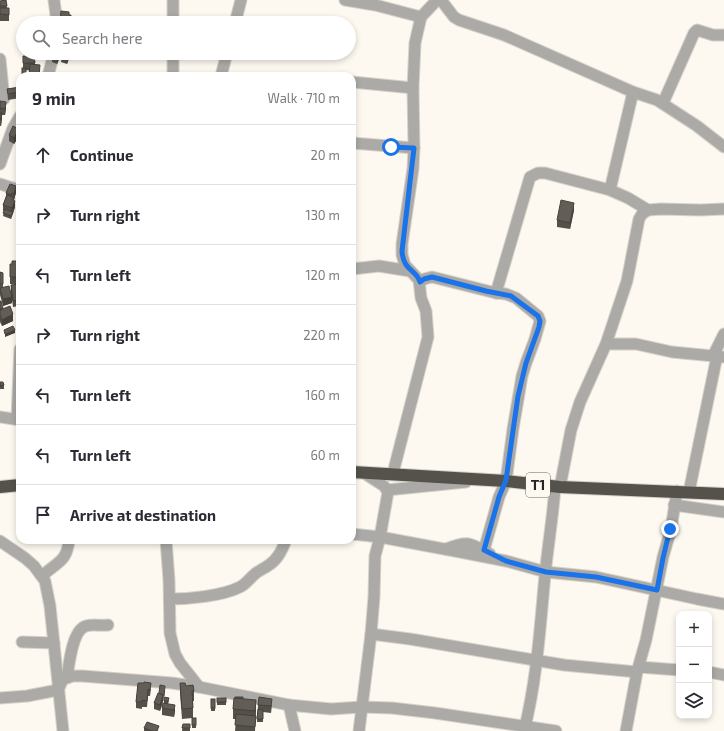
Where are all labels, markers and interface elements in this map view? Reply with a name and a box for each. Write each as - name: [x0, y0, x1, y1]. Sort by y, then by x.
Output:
- search box: [16, 16, 356, 60]
- icon: search: [30, 27, 52, 49]
- text: Search here: [62, 29, 143, 47]
- text: 9 min: [32, 88, 76, 108]
- text: Walk · 710 m: [268, 90, 340, 106]
- route start: [382, 138, 400, 156]
- icon: ahead: [32, 144, 54, 166]
- text: Continue: [70, 146, 133, 164]
- text: 20 m: [311, 147, 340, 163]
- icon: right: [32, 204, 54, 226]
- text: Turn right: [70, 206, 140, 224]
- text: 130 m: [305, 207, 340, 223]
- icon: left: [32, 264, 54, 286]
- text: Turn left: [70, 266, 131, 284]
- text: 120 m: [305, 267, 340, 283]
- icon: right: [32, 324, 54, 346]
- text: Turn right: [70, 326, 140, 344]
- text: 220 m: [303, 327, 340, 343]
- icon: left: [32, 384, 54, 406]
- text: Turn left: [70, 386, 131, 404]
- text: 160 m: [305, 387, 340, 403]
- icon: left: [32, 444, 54, 466]
- text: Turn left: [70, 446, 131, 464]
- text: 60 m: [310, 447, 340, 463]
- road number: T1: [526, 473, 550, 497]
- icon: arrive: [32, 504, 54, 526]
- text: Arrive at destination: [70, 506, 216, 524]
- route end: [661, 520, 679, 538]
- map controls: [676, 611, 712, 719]
- button: +: [676, 611, 712, 647]
- button: −: [676, 647, 712, 683]
- button: layers: [676, 683, 712, 719]

